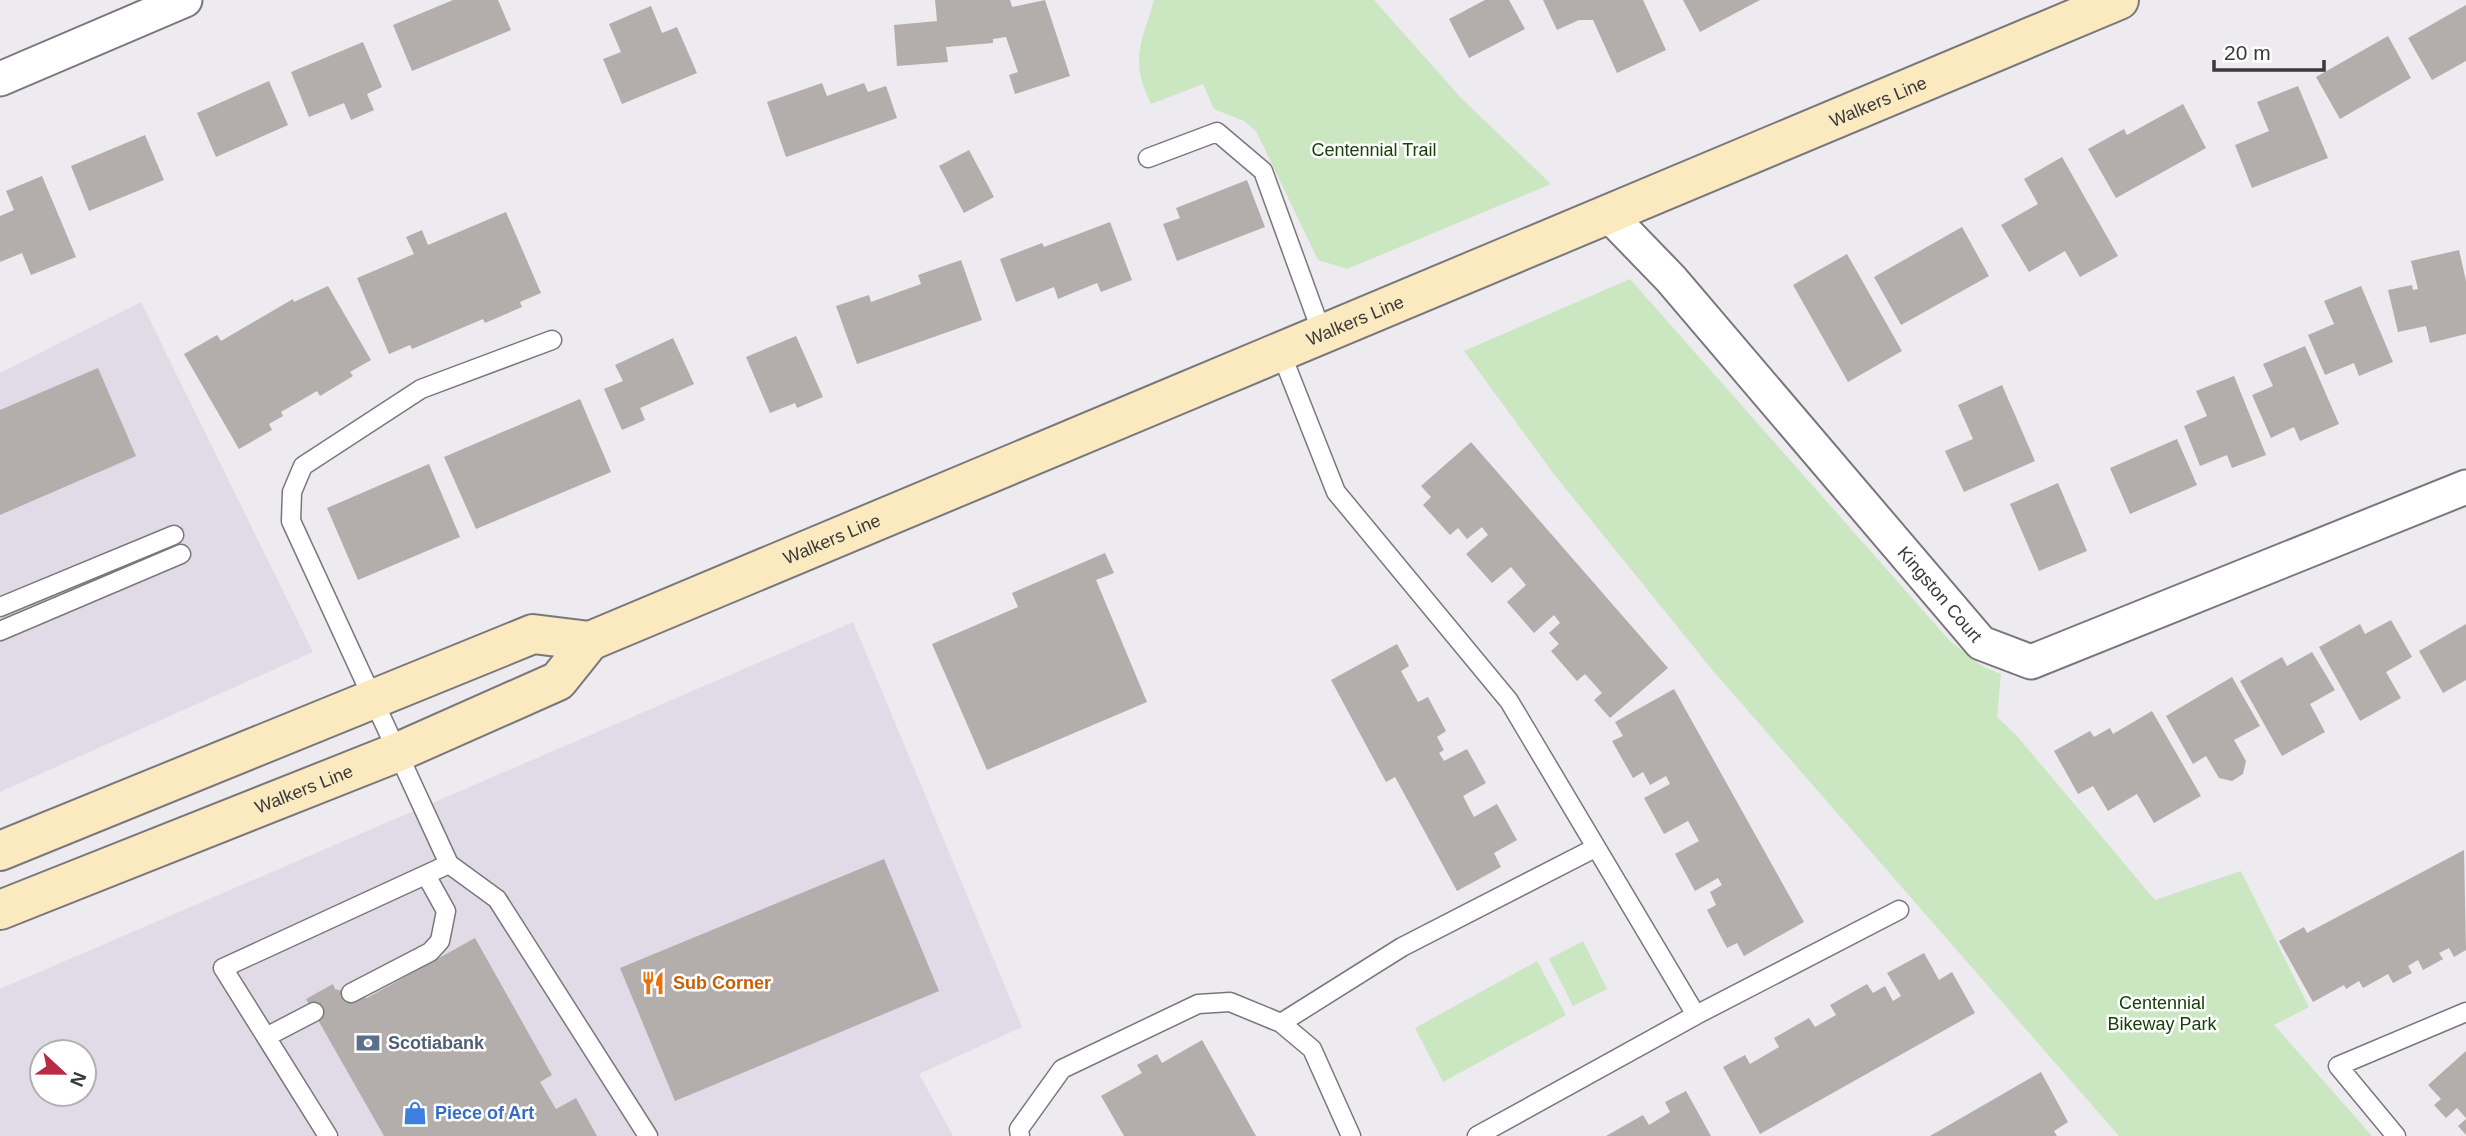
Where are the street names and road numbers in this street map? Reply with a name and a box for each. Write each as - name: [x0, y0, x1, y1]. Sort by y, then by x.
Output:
- street label: Walkers Line: [1827, 73, 1930, 131]
- street label: Walkers Line: [1304, 292, 1407, 350]
- street label: Walkers Line: [780, 510, 884, 568]
- street label: Kingston Court: [1893, 543, 1986, 646]
- street label: Walkers Line: [252, 761, 356, 818]

